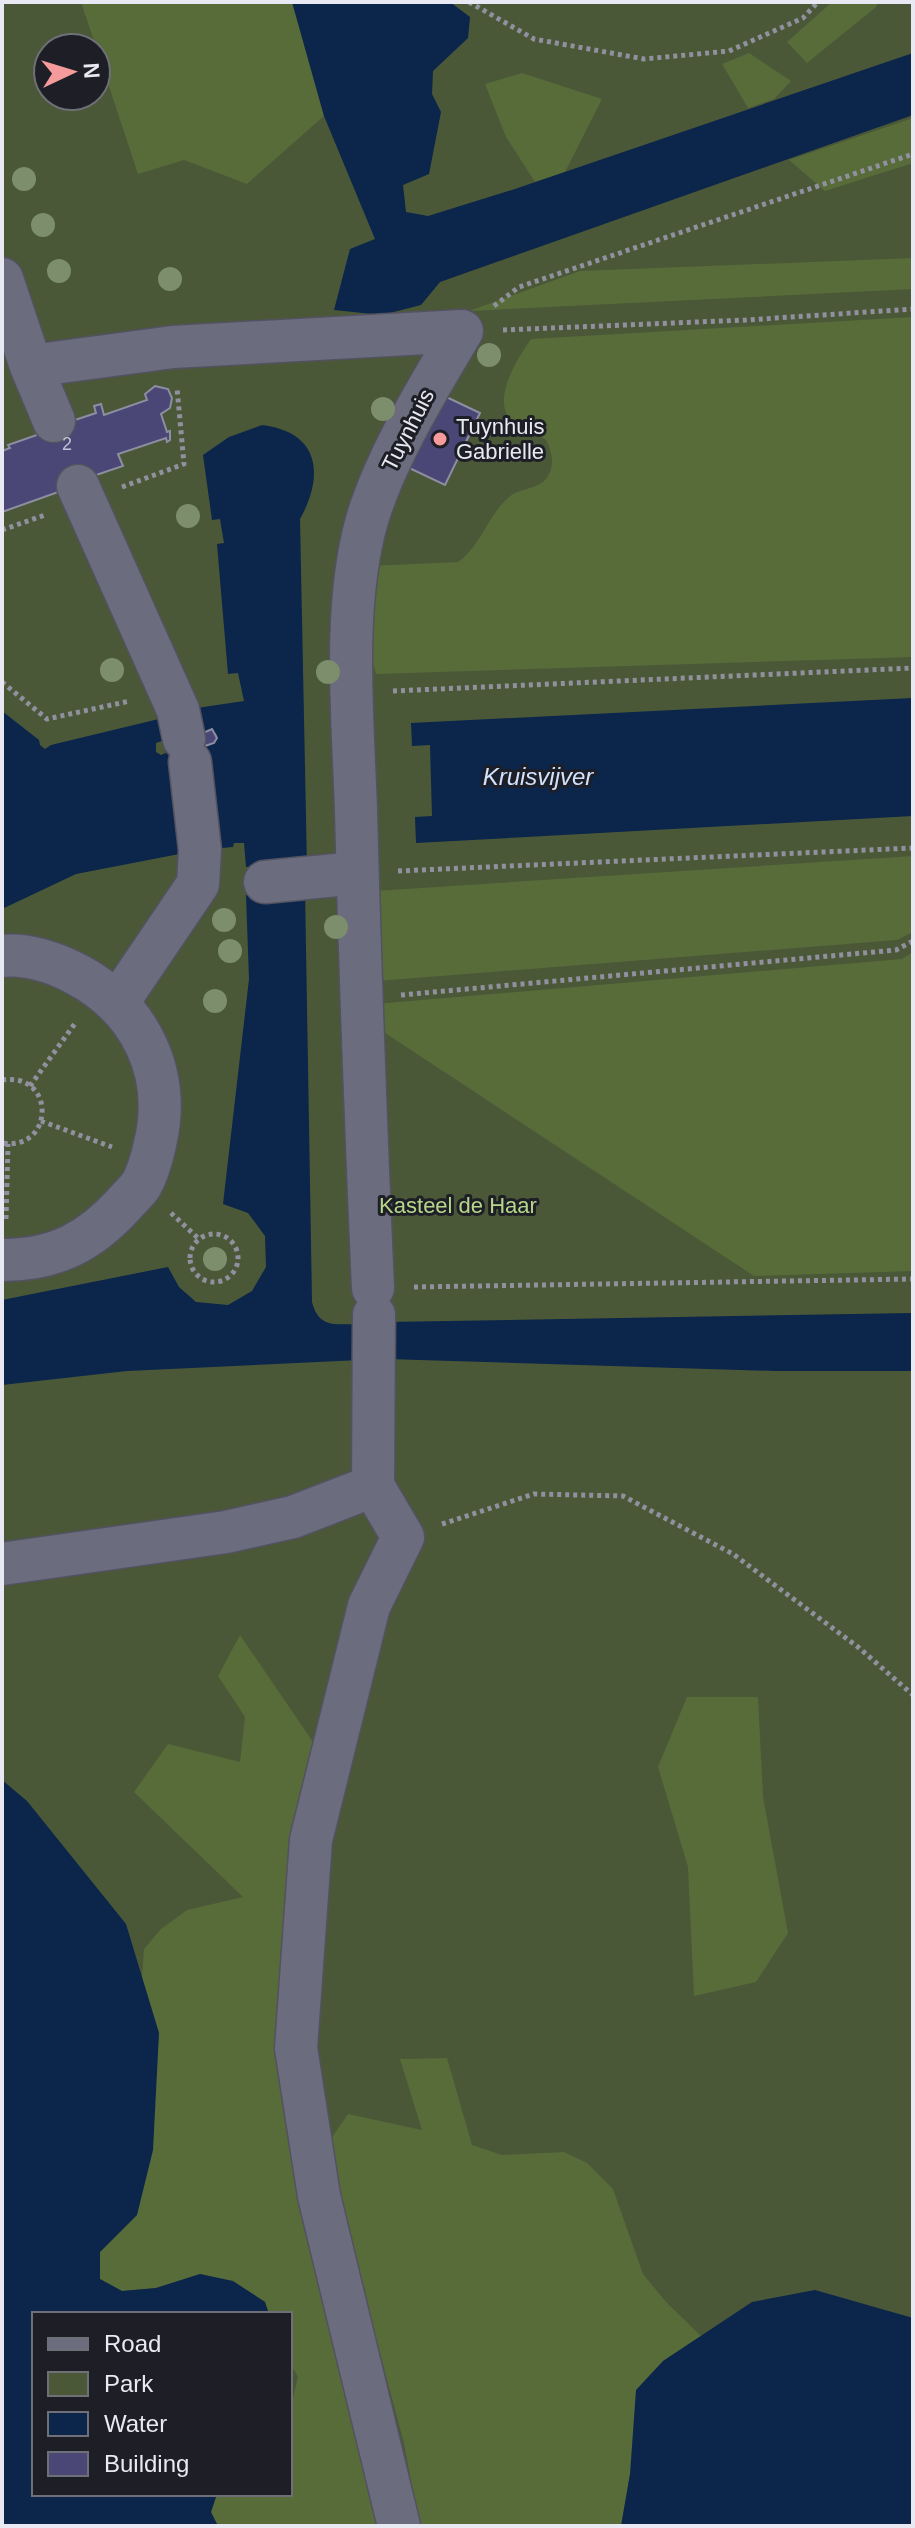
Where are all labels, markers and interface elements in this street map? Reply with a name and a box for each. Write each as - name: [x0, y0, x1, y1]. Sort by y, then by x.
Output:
- north arrow: [32, 32, 112, 112]
- text: N: [78, 62, 104, 79]
- street label: Tuynhuis: [377, 385, 439, 475]
- place label: Tuynhuis Gabrielle: [456, 414, 544, 464]
- marker: Tuynhuis Gabrielle: [431, 430, 449, 448]
- house number: 2: [62, 434, 72, 454]
- water label: Kruisvijver: [483, 763, 594, 790]
- park label: Kasteel de Haar: [379, 1193, 537, 1218]
- legend: [32, 2312, 292, 2496]
- text: Road: [104, 2330, 161, 2357]
- text: Park: [104, 2370, 154, 2397]
- text: Water: [104, 2410, 167, 2437]
- text: Building: [104, 2450, 189, 2477]

